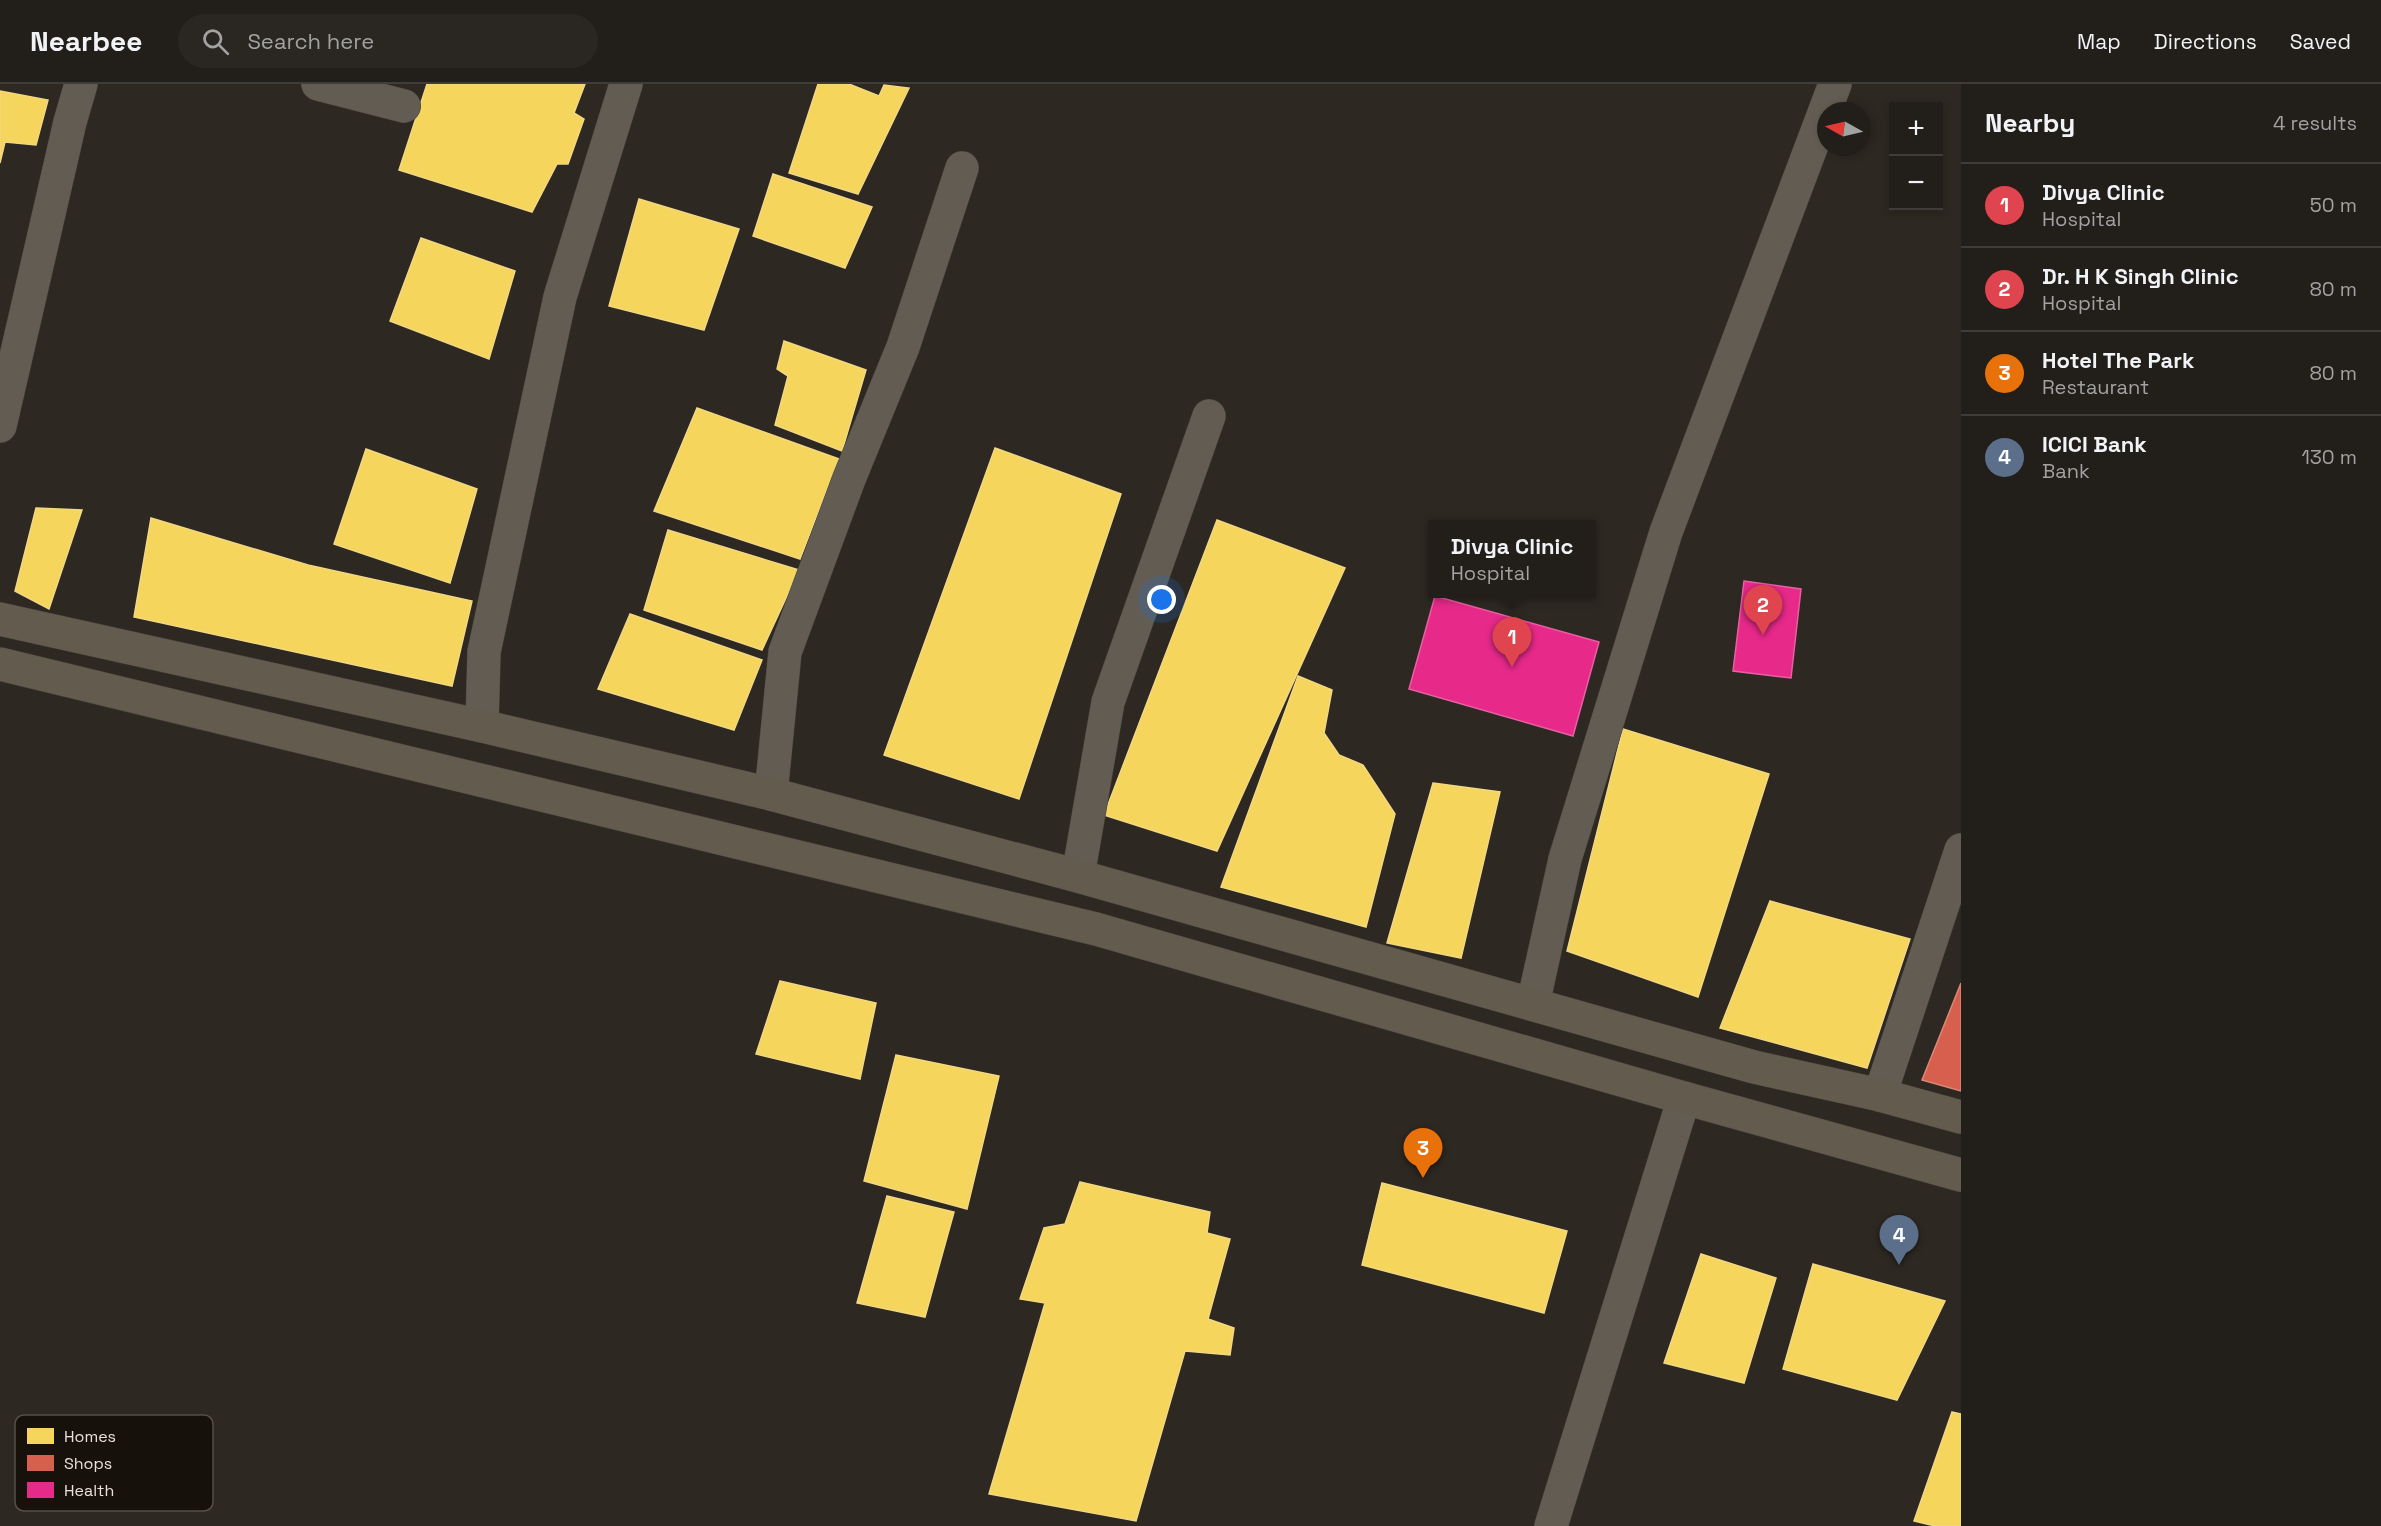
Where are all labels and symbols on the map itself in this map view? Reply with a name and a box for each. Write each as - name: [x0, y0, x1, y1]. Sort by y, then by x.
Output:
- north arrow: [1817, 102, 1871, 156]
- your location: [1147, 585, 1176, 614]
- pin: 2: [1744, 586, 1782, 635]
- pin: 1: [1492, 618, 1532, 667]
- pin: 3: [1404, 1128, 1442, 1178]
- pin: 4: [1880, 1216, 1918, 1265]
- legend: [15, 1415, 213, 1511]
- text: Homes: [64, 1426, 116, 1447]
- text: Shops: [64, 1453, 112, 1474]
- text: Health: [64, 1480, 114, 1501]

